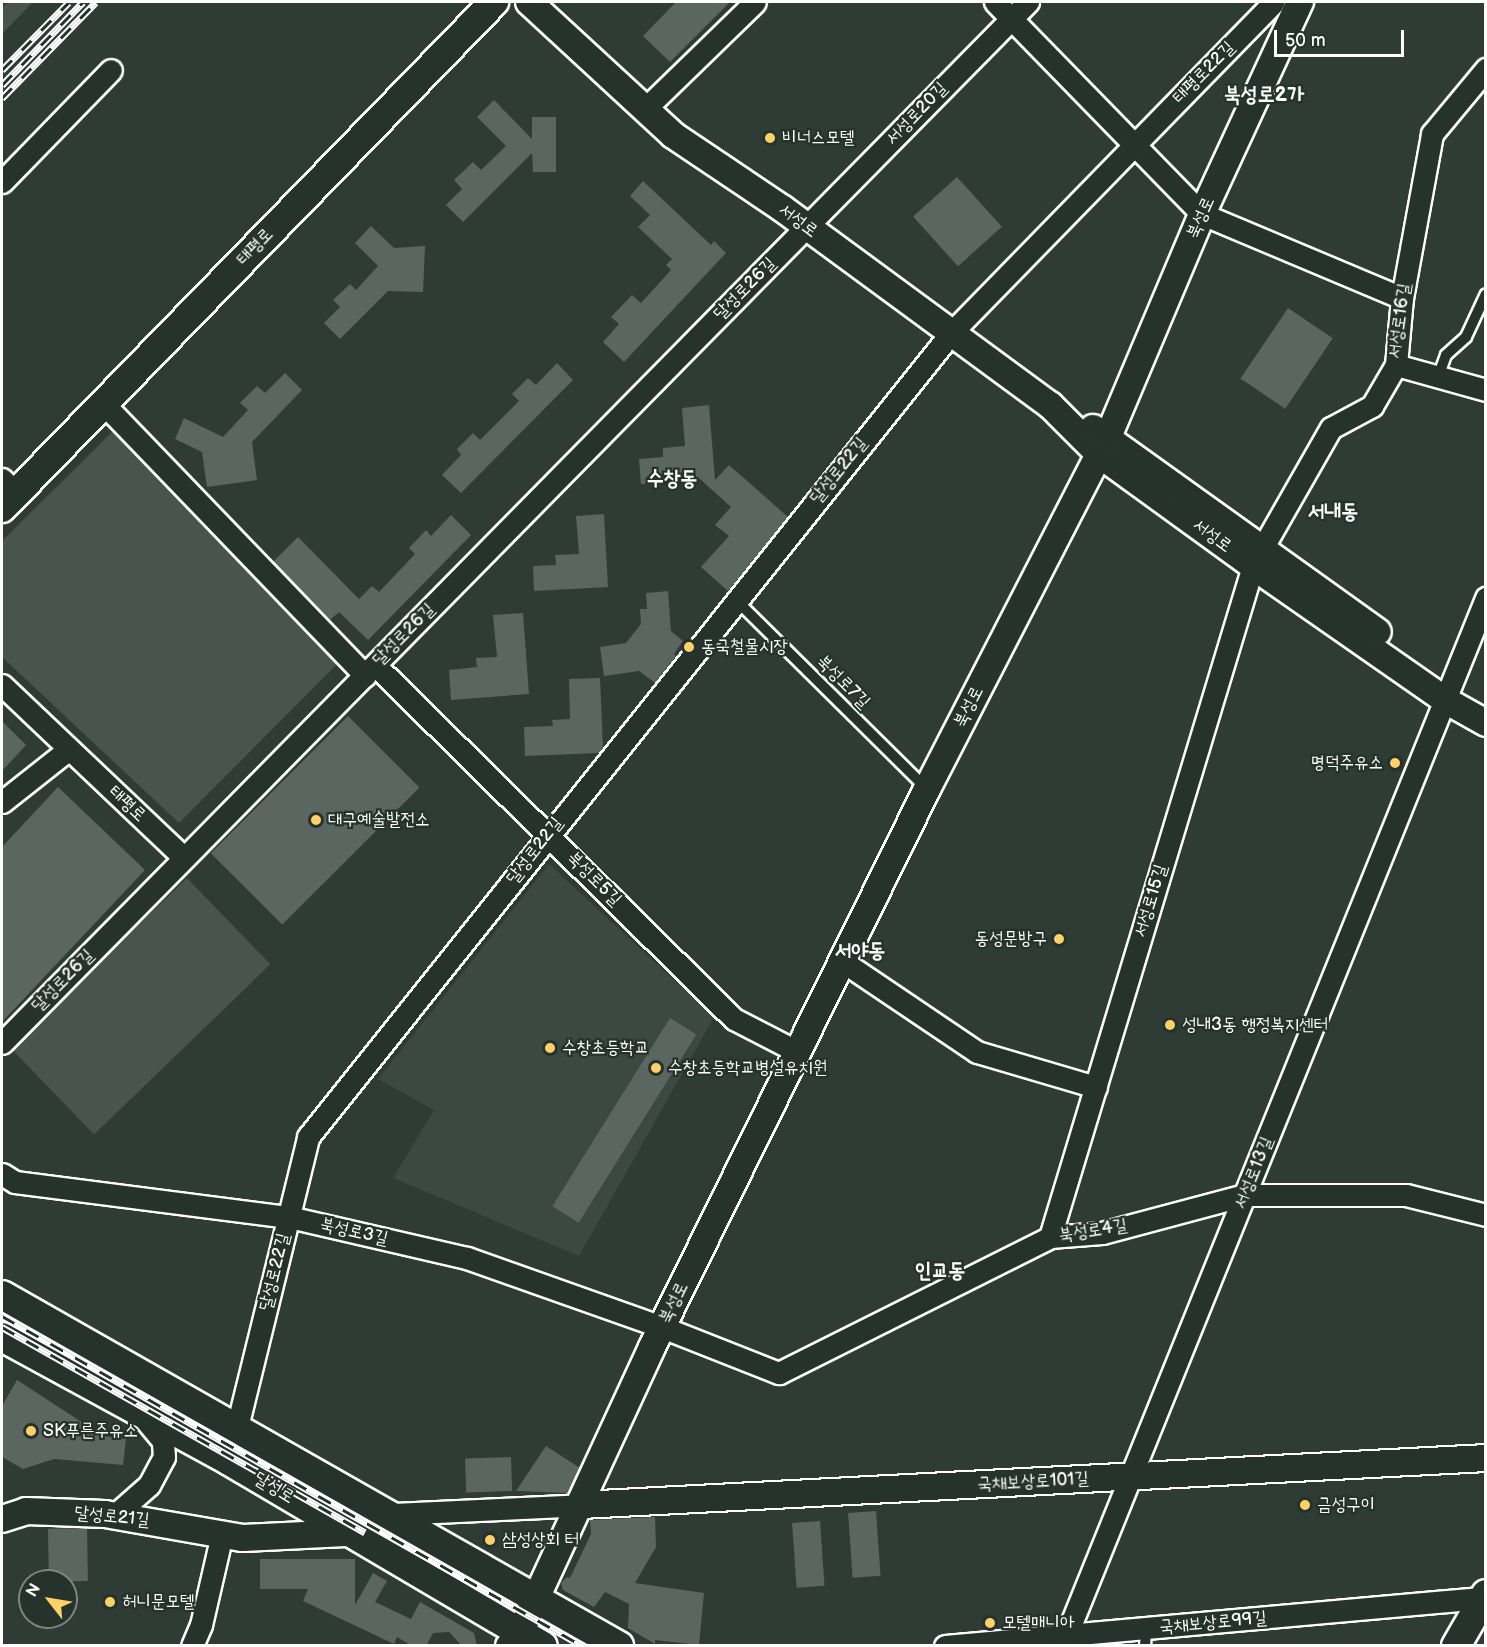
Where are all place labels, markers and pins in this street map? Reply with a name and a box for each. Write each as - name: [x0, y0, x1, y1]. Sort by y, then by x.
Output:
- place label: 비너스모텔: [782, 127, 854, 149]
- marker: 비너스모텔: [763, 131, 777, 145]
- place label: 동국철물시장: [701, 636, 788, 658]
- marker: 동국철물시장: [682, 640, 696, 654]
- place label: 명덕주유소: [1311, 752, 1383, 774]
- marker: 명덕주유소: [1388, 756, 1402, 770]
- place label: 대구예술발전소: [328, 809, 429, 831]
- marker: 대구예술발전소: [309, 813, 323, 827]
- place label: 동성문방구: [975, 928, 1047, 950]
- marker: 동성문방구: [1052, 932, 1066, 946]
- place label: 성내3동 행정복지센터: [1182, 1014, 1328, 1036]
- marker: 성내3동 행정복지센터: [1163, 1018, 1177, 1032]
- place label: 수창초등학교: [562, 1037, 649, 1059]
- marker: 수창초등학교: [543, 1041, 557, 1055]
- place label: 수창초등학교병설유치원: [668, 1057, 827, 1079]
- marker: 수창초등학교병설유치원: [649, 1061, 663, 1075]
- place label: SK푸른주유소: [43, 1420, 138, 1442]
- marker: SK푸른주유소: [24, 1424, 38, 1438]
- place label: 금성구이: [1317, 1494, 1375, 1516]
- marker: 금성구이: [1298, 1498, 1312, 1512]
- place label: 삼성상회 터: [502, 1529, 579, 1551]
- marker: 삼성상회 터: [483, 1533, 497, 1547]
- place label: 허니문모텔: [122, 1591, 194, 1613]
- marker: 허니문모텔: [103, 1595, 117, 1609]
- place label: 모텔매니아: [1002, 1612, 1074, 1634]
- marker: 모텔매니아: [983, 1616, 997, 1630]

